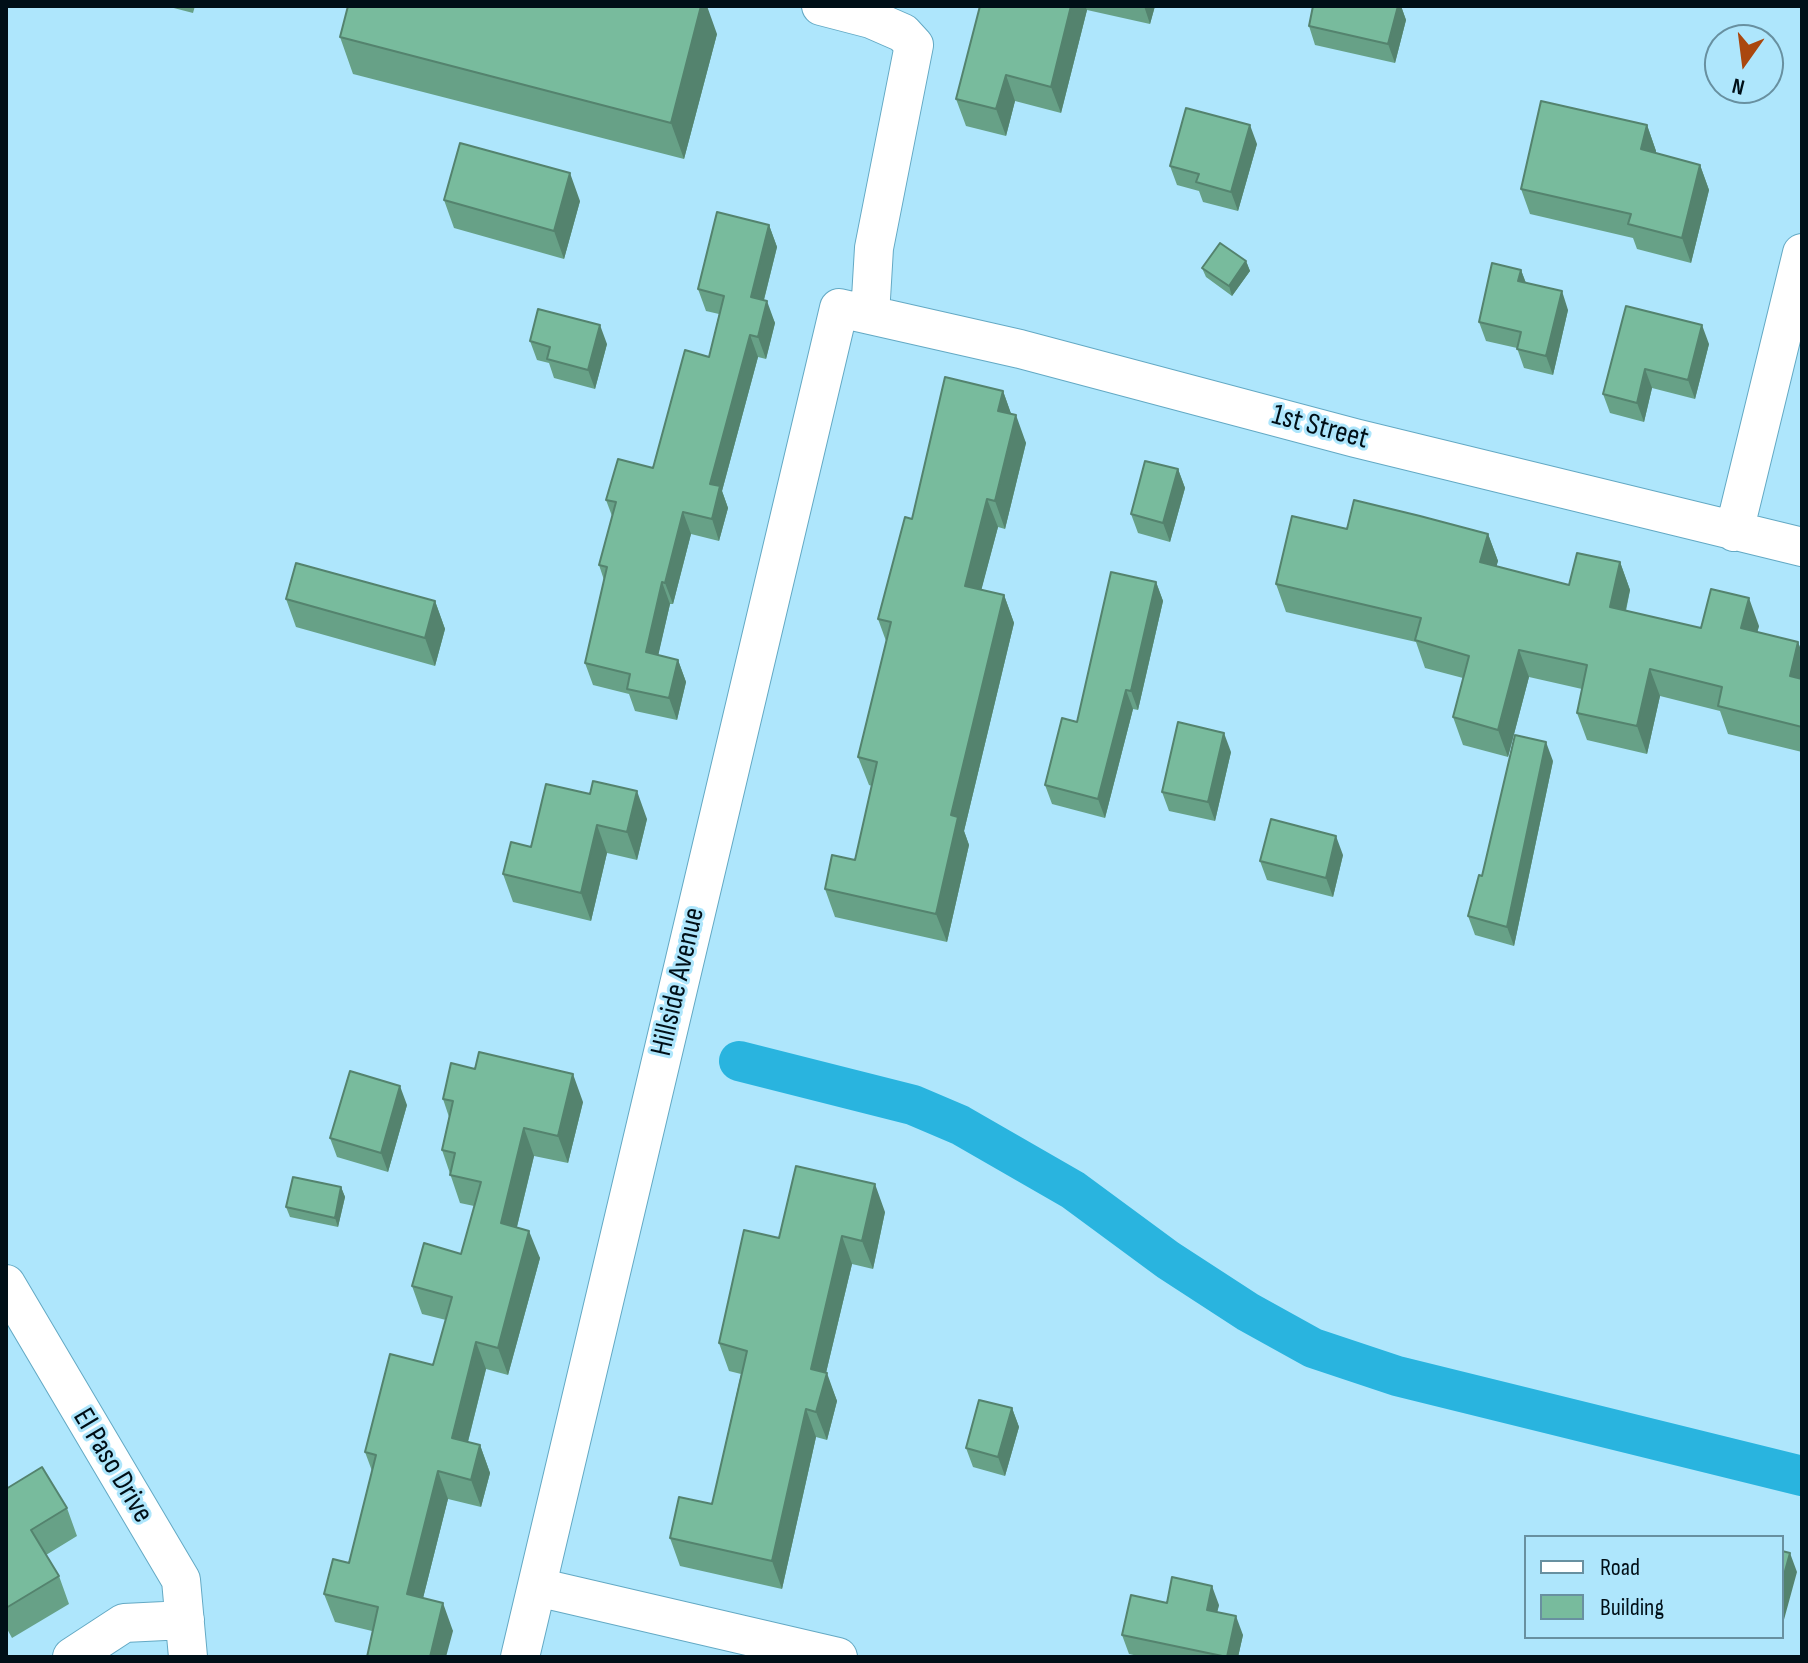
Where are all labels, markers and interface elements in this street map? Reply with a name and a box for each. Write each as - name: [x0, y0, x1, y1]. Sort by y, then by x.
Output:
- north arrow: [1704, 24, 1784, 104]
- text: N: [1730, 71, 1748, 100]
- street label: 1st Street: [1268, 398, 1372, 458]
- street label: Hillside Avenue: [644, 904, 714, 1060]
- street label: El Paso Drive: [64, 1402, 160, 1530]
- legend: [1524, 1535, 1784, 1639]
- text: Road: [1600, 1553, 1640, 1582]
- text: Building: [1600, 1593, 1664, 1622]

